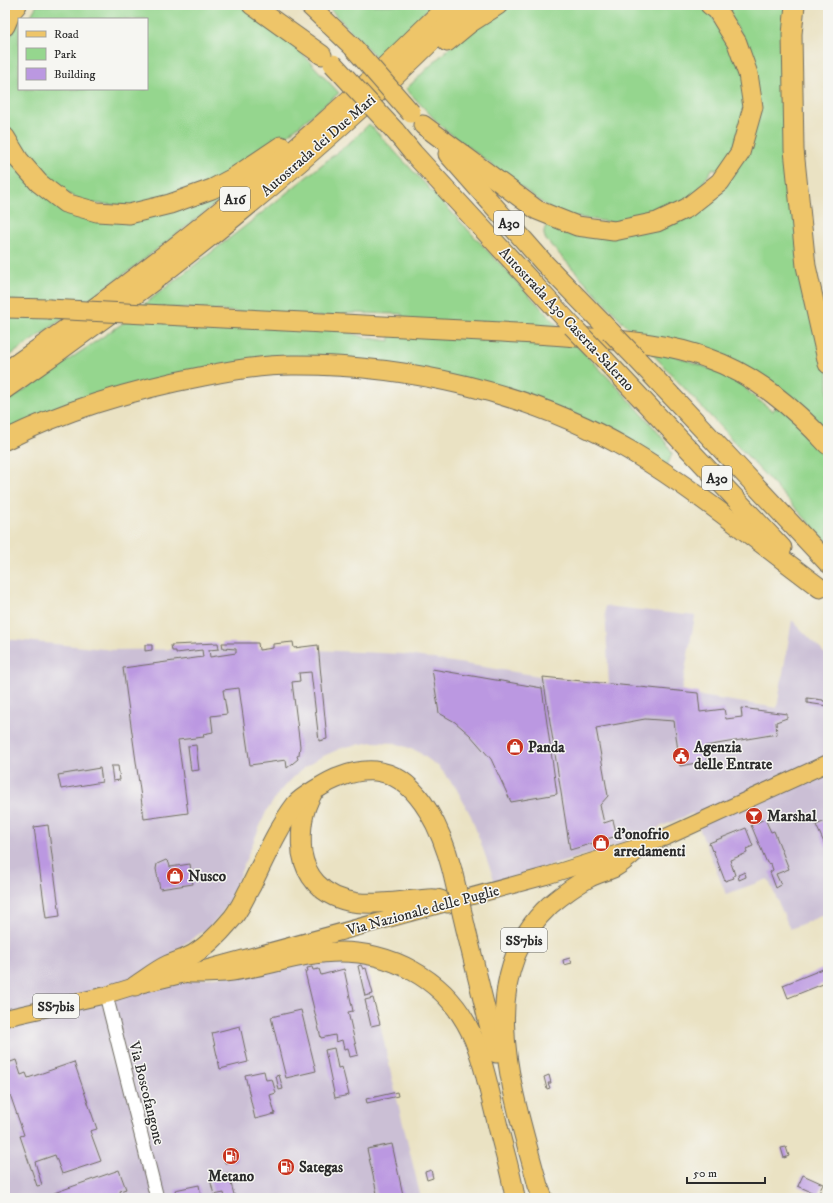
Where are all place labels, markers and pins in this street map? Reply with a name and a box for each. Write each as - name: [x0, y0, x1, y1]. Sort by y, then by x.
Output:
- shop icon: Panda: [505, 737, 525, 757]
- place label: Panda: [528, 738, 565, 757]
- place label: Agenzia delle Entrate: [693, 738, 773, 774]
- public building icon: Agenzia delle Entrate: [671, 746, 691, 766]
- bar icon: Marshal: [744, 806, 764, 826]
- place label: Marshal: [767, 807, 817, 826]
- place label: d'onofrio arredamenti: [614, 825, 686, 861]
- shop icon: d'onofrio arredamenti: [591, 833, 611, 853]
- shop icon: Nusco: [165, 866, 185, 886]
- place label: Nusco: [188, 867, 227, 886]
- fuel station icon: Metano: [221, 1146, 241, 1166]
- fuel station icon: Sategas: [276, 1157, 296, 1177]
- place label: Sategas: [299, 1158, 343, 1177]
- place label: Metano: [208, 1167, 255, 1186]

